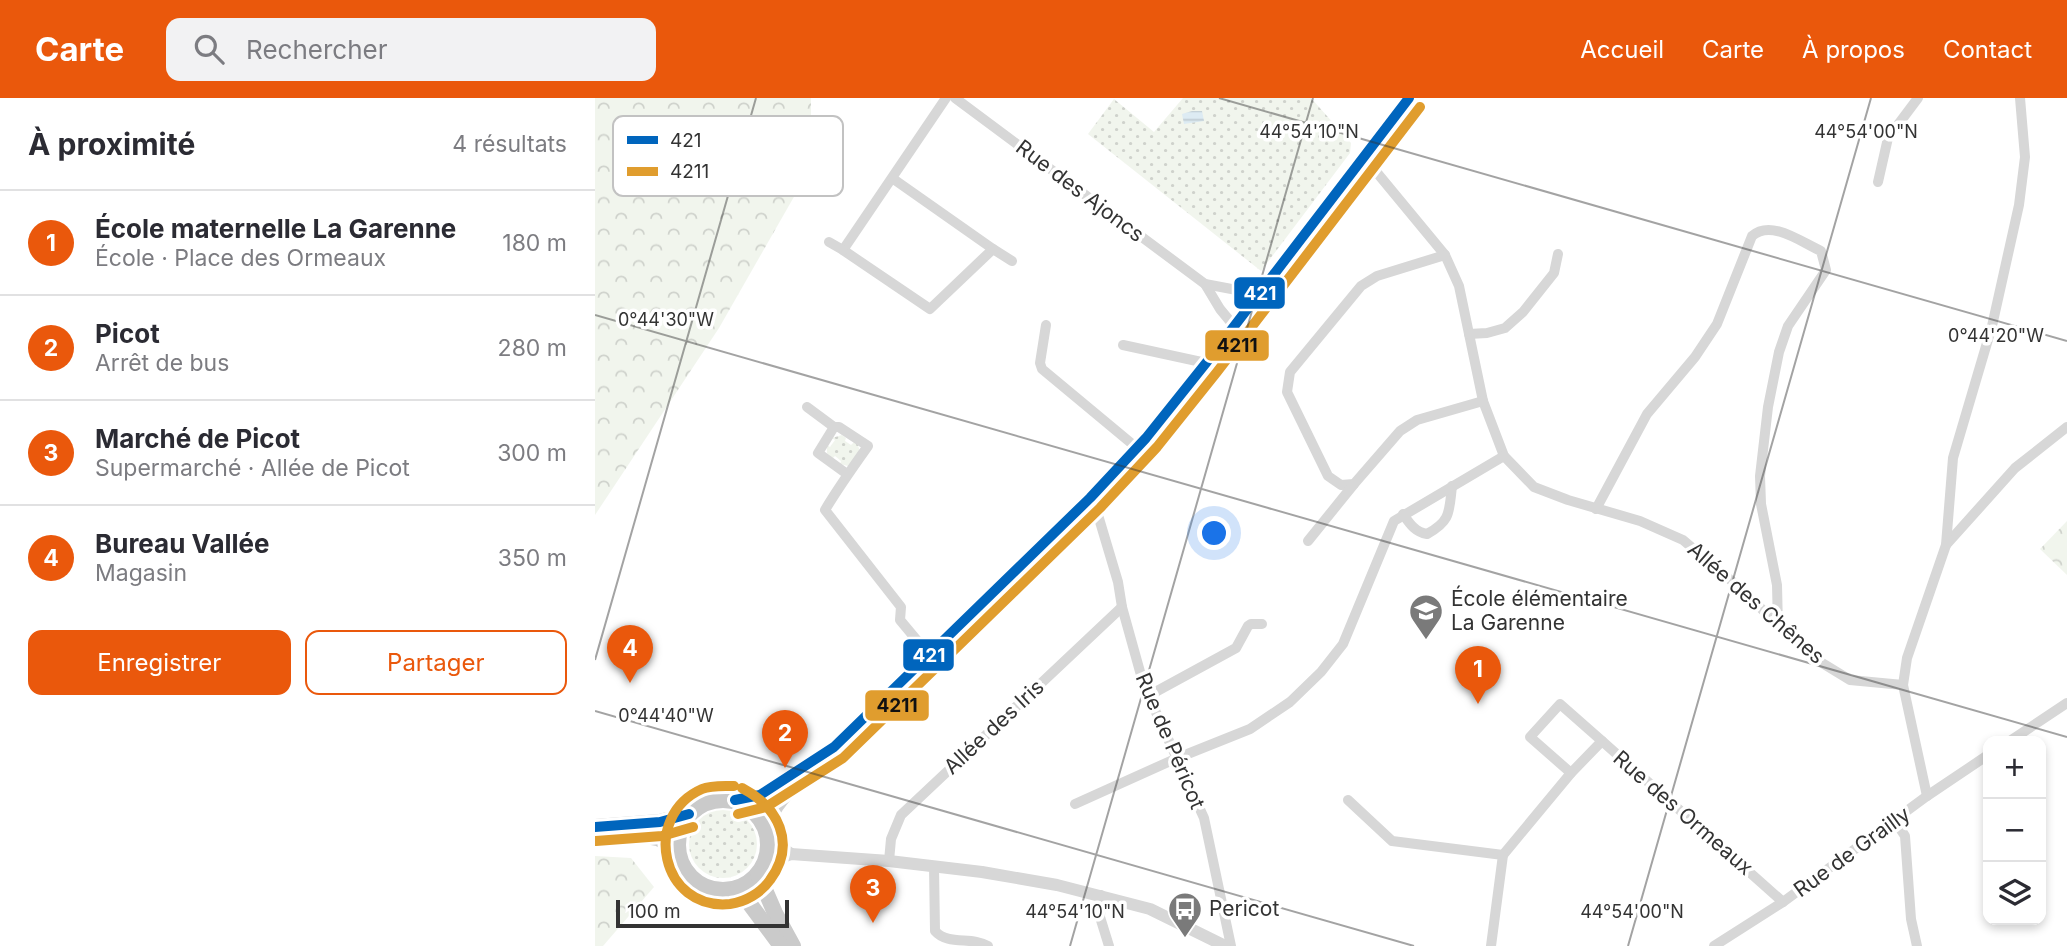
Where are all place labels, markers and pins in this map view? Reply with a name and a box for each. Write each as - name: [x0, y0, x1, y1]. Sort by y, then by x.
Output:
- place label: École élémentaire La Garenne: [1451, 585, 1628, 635]
- school or university icon: École élémentaire La Garenne: [1407, 592, 1445, 641]
- pin: 4: [607, 625, 653, 683]
- pin: 1: [1455, 646, 1501, 704]
- pin: 2: [762, 710, 808, 768]
- pin: 3: [850, 865, 896, 923]
- bus stop icon: Pericot: [1166, 890, 1204, 939]
- place label: Pericot: [1209, 896, 1279, 921]

